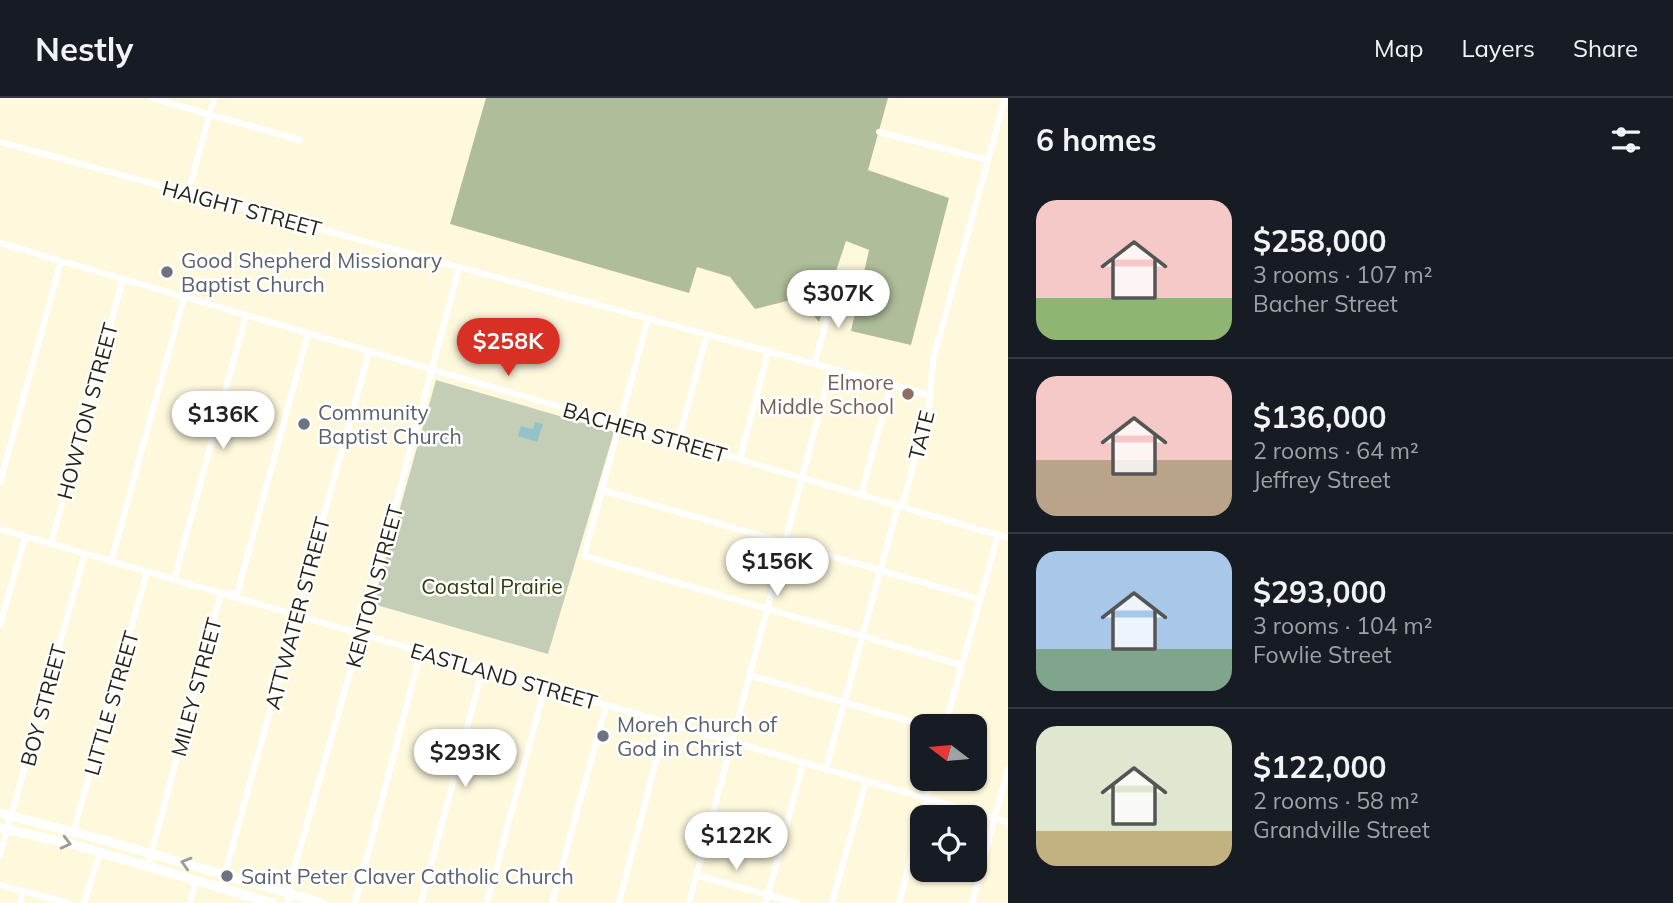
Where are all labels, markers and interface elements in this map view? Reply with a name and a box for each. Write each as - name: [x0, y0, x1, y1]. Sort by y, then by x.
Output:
- text: Nestly: [35, 28, 133, 69]
- text: Map: [1374, 33, 1423, 63]
- text: Layers: [1461, 33, 1535, 63]
- text: Share: [1573, 33, 1638, 63]
- text: 6 homes: [1036, 121, 1157, 159]
- icon: filters: [1607, 121, 1645, 159]
- street label: HAIGHT STREET: [160, 174, 325, 242]
- text: $258,000: [1253, 222, 1386, 260]
- icon: home: [1092, 228, 1176, 312]
- place label: Good Shepherd Missionary Baptist Church: [181, 247, 442, 297]
- text: 3 rooms · 107 m²: [1253, 260, 1433, 289]
- marker: Good Shepherd Missionary Baptist Church: [159, 264, 175, 280]
- pin: $307K: [789, 271, 887, 330]
- text: $307K: [803, 278, 873, 307]
- text: Bacher Street: [1253, 289, 1398, 318]
- pin: $258K: [459, 318, 557, 378]
- street label: HOWTON STREET: [51, 320, 123, 502]
- text: $258K: [473, 326, 543, 355]
- place label: Elmore Middle School: [759, 369, 894, 419]
- marker: Elmore Middle School: [900, 386, 916, 402]
- pin: $136K: [174, 392, 272, 451]
- street label: BACHER STREET: [560, 396, 730, 468]
- text: $136,000: [1253, 398, 1386, 436]
- text: $136K: [188, 399, 258, 428]
- place label: Community Baptist Church: [318, 399, 462, 449]
- icon: home: [1092, 404, 1176, 488]
- street label: TATE: [902, 408, 940, 462]
- marker: Community Baptist Church: [296, 416, 312, 432]
- text: 2 rooms · 64 m²: [1253, 436, 1419, 465]
- text: Jeffrey Street: [1253, 465, 1391, 494]
- street label: KENTON STREET: [340, 501, 408, 670]
- street label: ATTWATER STREET: [259, 514, 335, 712]
- pin: $156K: [728, 538, 826, 598]
- text: $156K: [742, 546, 812, 575]
- park label: Coastal Prairie: [421, 573, 563, 599]
- text: $293,000: [1253, 573, 1386, 611]
- icon: home: [1092, 579, 1176, 663]
- text: 3 rooms · 104 m²: [1253, 611, 1433, 640]
- street label: MILEY STREET: [165, 615, 227, 759]
- street label: LITTLE STREET: [78, 628, 144, 778]
- street label: EASTLAND STREET: [408, 637, 601, 715]
- text: Fowlie Street: [1253, 640, 1392, 669]
- street label: BOY STREET: [14, 641, 72, 769]
- place label: Moreh Church of God in Christ: [617, 711, 778, 761]
- north arrow: [910, 714, 987, 791]
- map controls: [910, 714, 987, 882]
- marker: Moreh Church of God in Christ: [595, 728, 611, 744]
- pin: $293K: [416, 730, 514, 789]
- text: $293K: [430, 737, 500, 766]
- text: $122,000: [1253, 748, 1386, 786]
- icon: home: [1092, 754, 1176, 838]
- text: 2 rooms · 58 m²: [1253, 786, 1419, 815]
- button: locate: [910, 805, 987, 882]
- pin: $122K: [687, 812, 785, 872]
- text: Grandville Street: [1253, 815, 1430, 844]
- text: $122K: [701, 820, 771, 849]
- one-way arrow: [60, 835, 72, 849]
- one-way arrow: [180, 857, 192, 872]
- place label: Saint Peter Claver Catholic Church: [241, 863, 574, 889]
- marker: Saint Peter Claver Catholic Church: [219, 868, 235, 884]

